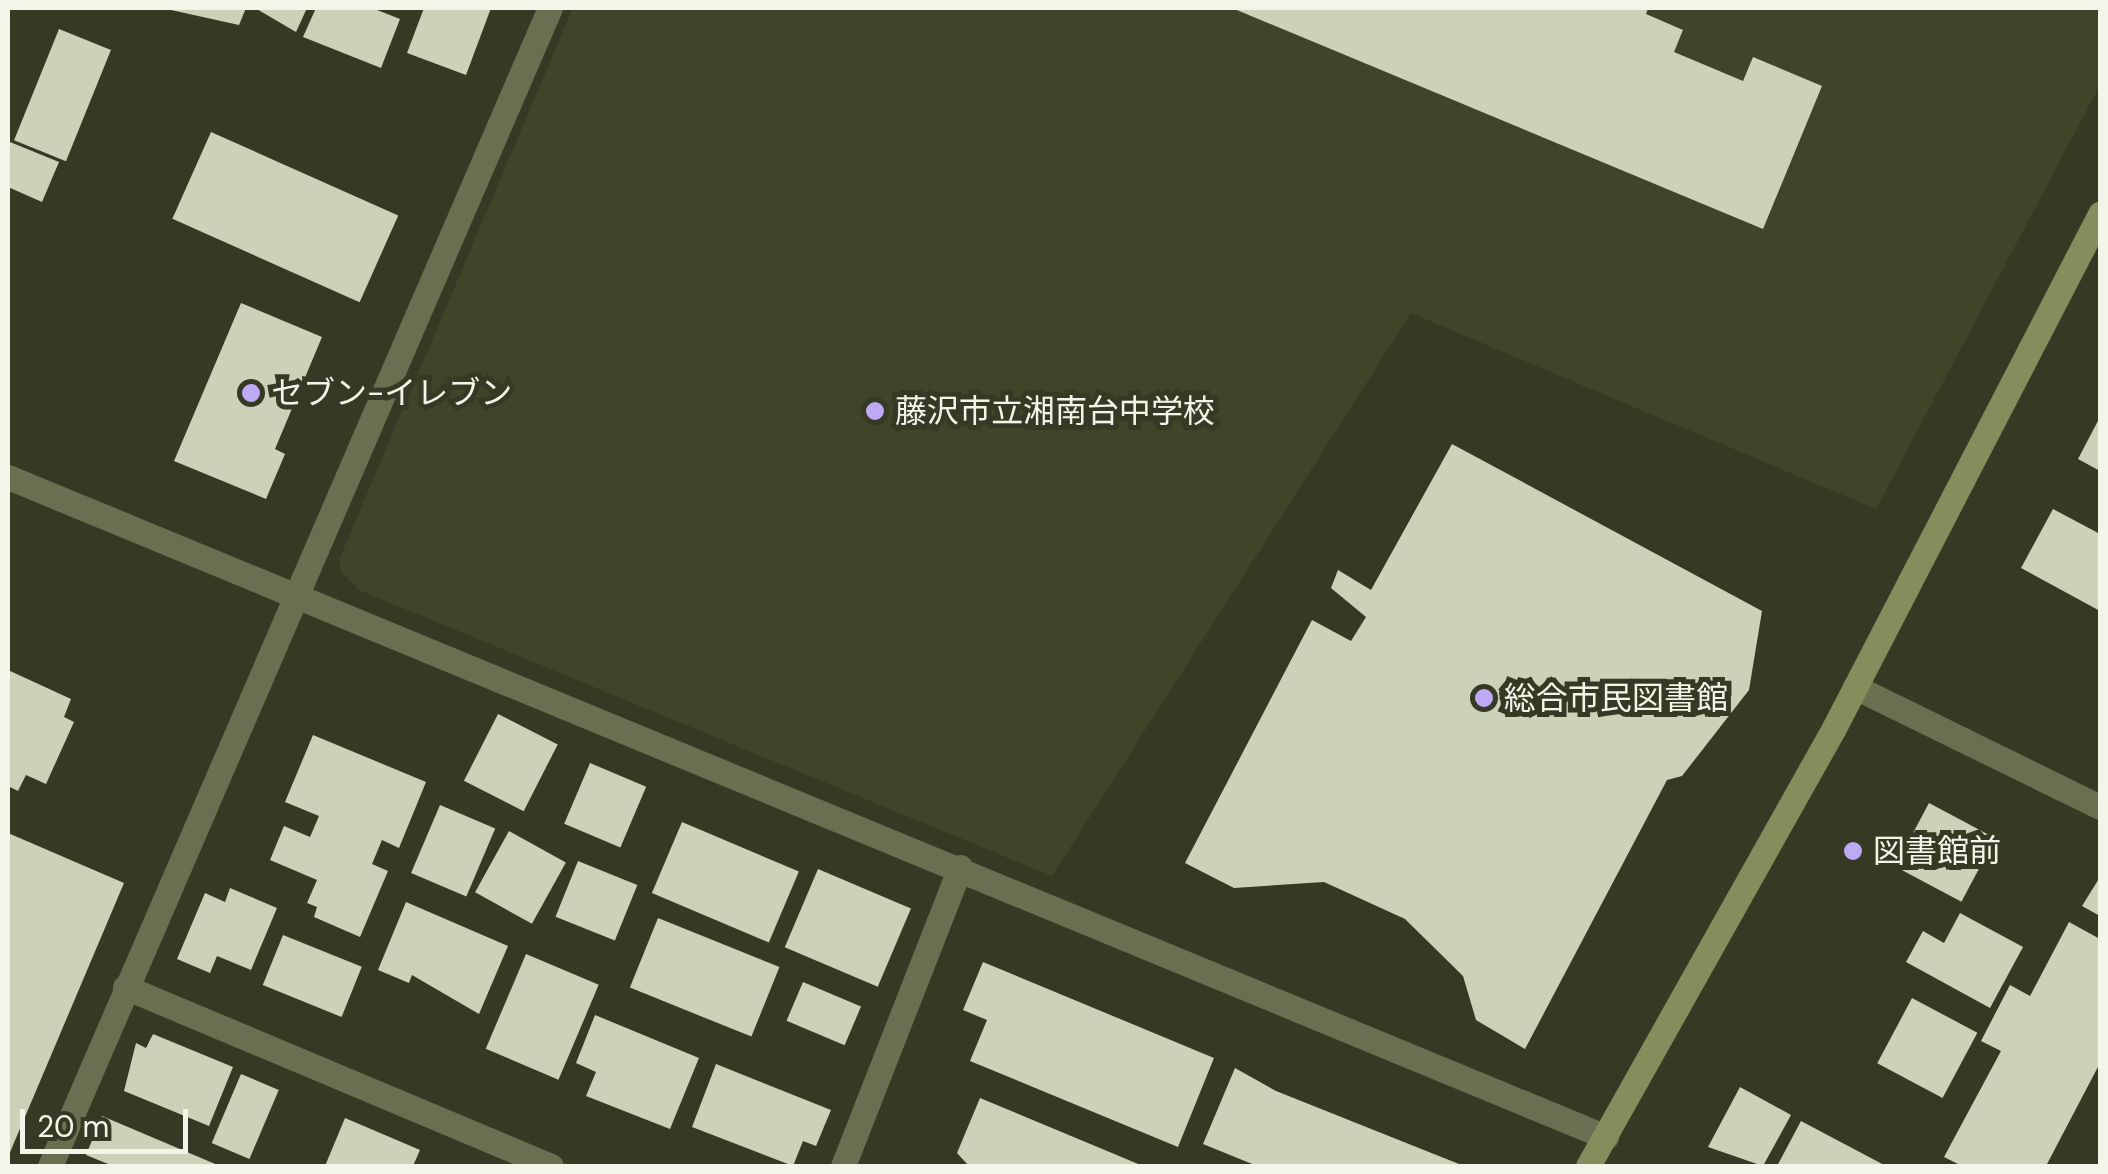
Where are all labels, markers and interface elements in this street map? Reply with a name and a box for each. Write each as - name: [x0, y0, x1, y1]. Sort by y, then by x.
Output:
- place label: セブン-イレブン: [271, 374, 512, 412]
- marker: セブン-イレブン: [240, 382, 262, 404]
- place label: 藤沢市立湘南台中学校: [895, 392, 1215, 430]
- marker: 藤沢市立湘南台中学校: [864, 400, 886, 422]
- place label: 総合市民図書館: [1504, 679, 1728, 717]
- marker: 総合市民図書館: [1473, 687, 1495, 709]
- place label: 図書館前: [1873, 832, 2001, 870]
- marker: 図書館前: [1842, 840, 1864, 862]
- scale bar: [25, 1089, 192, 1151]
- text: 20 m: [37, 1107, 109, 1146]

